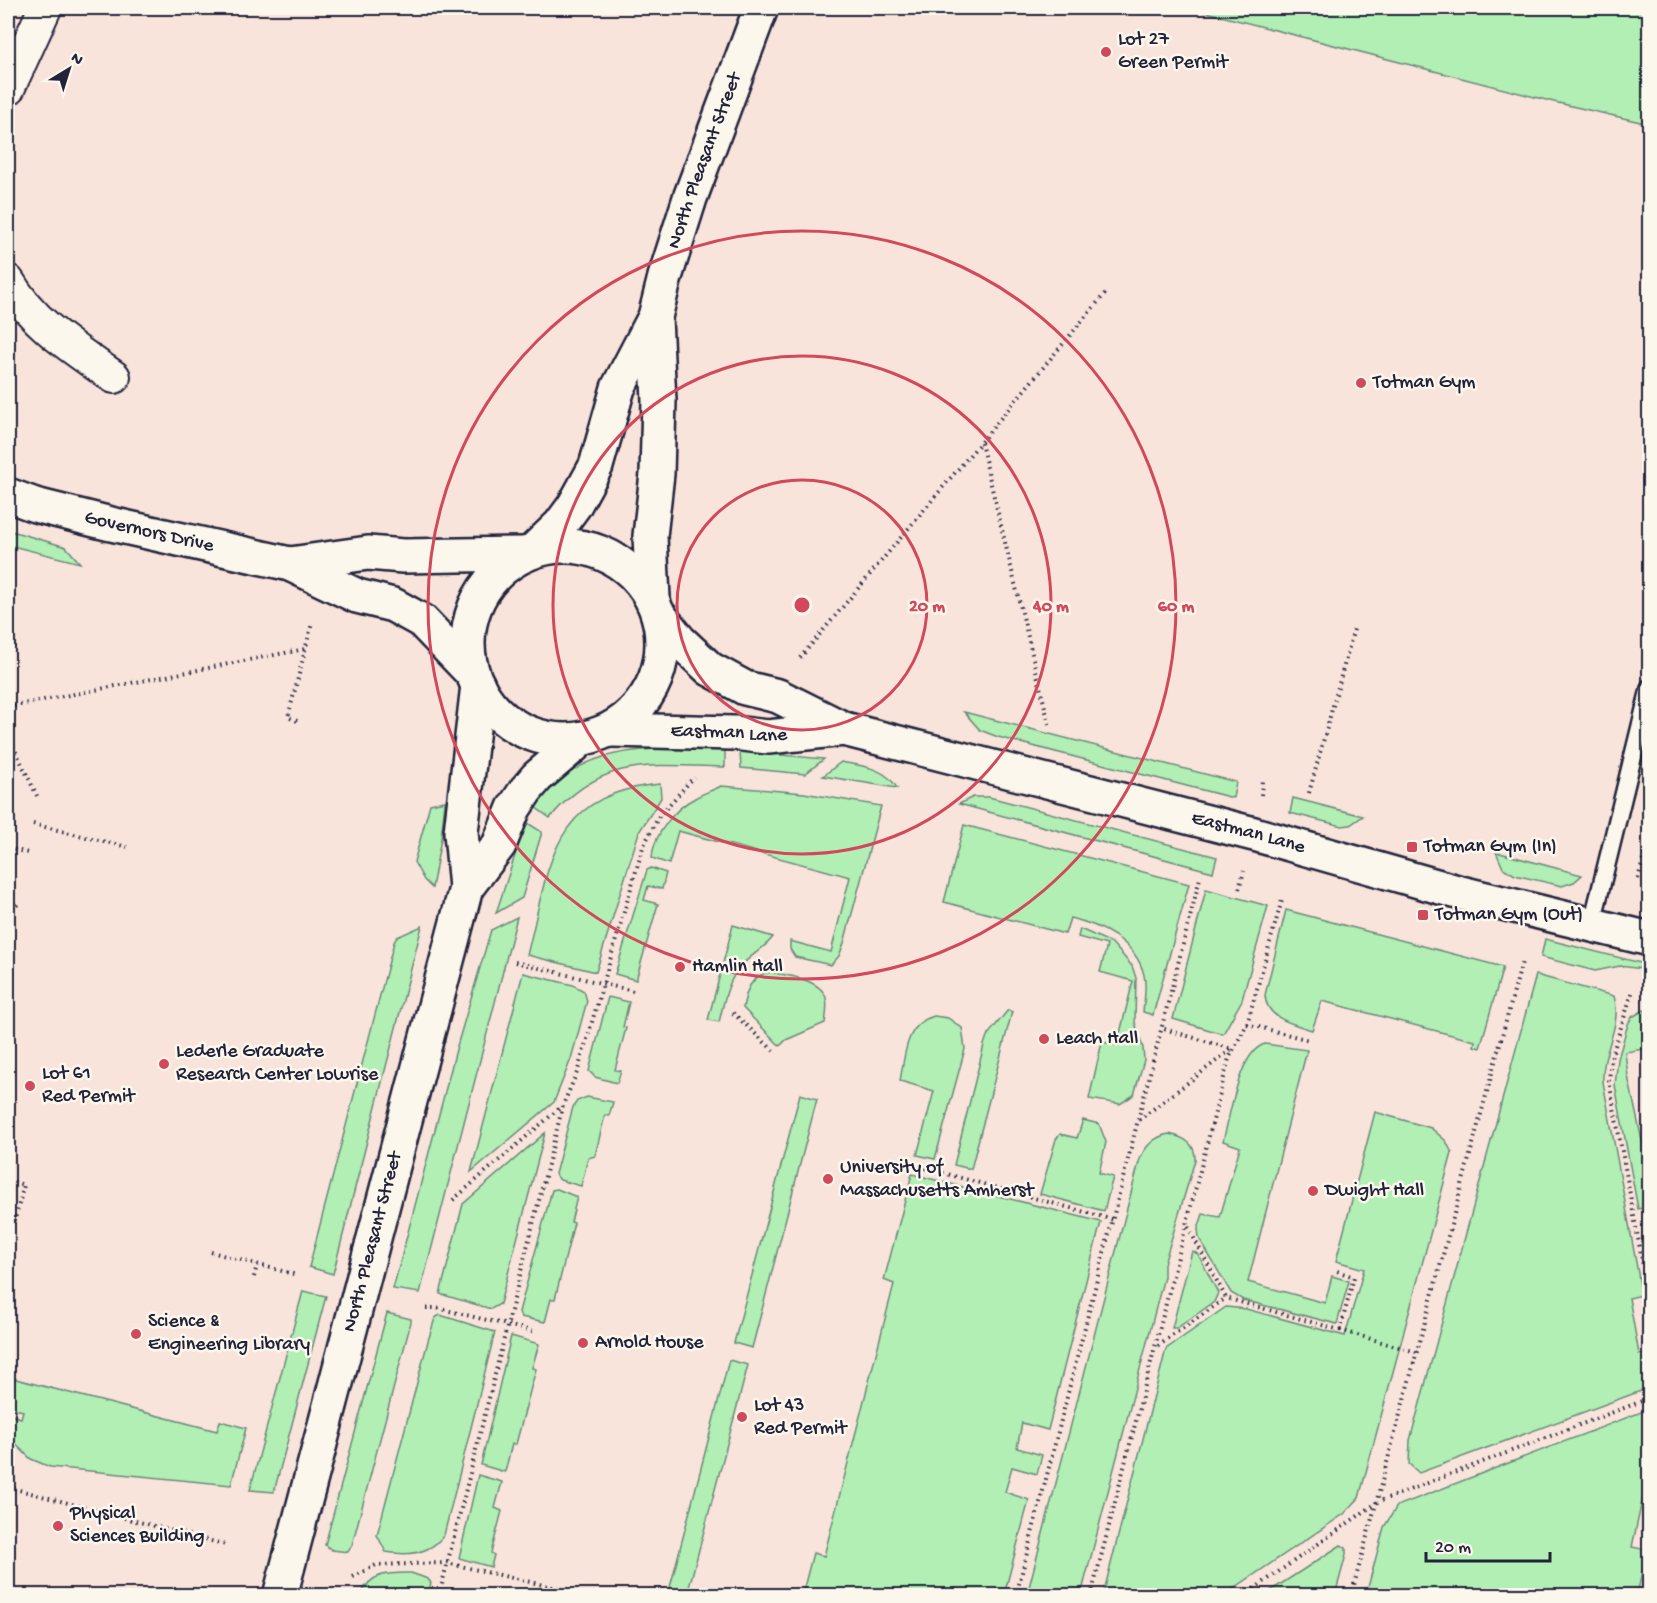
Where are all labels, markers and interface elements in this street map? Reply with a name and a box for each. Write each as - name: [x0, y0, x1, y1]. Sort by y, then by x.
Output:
- place label: Lot 27 Green Permit: [1118, 29, 1230, 75]
- north arrow: [39, 39, 99, 99]
- marker: Lot 27 Green Permit: [1099, 45, 1113, 59]
- text: N: [66, 49, 86, 71]
- street label: North Pleasant Street: [663, 68, 748, 252]
- place label: Totman Gym: [1372, 372, 1475, 395]
- marker: Totman Gym: [1354, 376, 1368, 390]
- street label: Governors Drive: [82, 506, 217, 558]
- centre of rings: [792, 595, 812, 615]
- text: 20 m: [909, 597, 945, 618]
- text: 40 m: [1032, 597, 1069, 618]
- text: 60 m: [1158, 597, 1194, 618]
- street label: Eastman Lane: [670, 720, 789, 749]
- street label: Eastman Lane: [1189, 807, 1308, 860]
- place label: Totman Gym (In): [1423, 836, 1557, 859]
- marker: Totman Gym (In): [1405, 840, 1419, 854]
- place label: Totman Gym (Out): [1434, 904, 1583, 927]
- marker: Totman Gym (Out): [1416, 908, 1430, 922]
- place label: Hamlin Hall: [692, 956, 783, 979]
- marker: Hamlin Hall: [673, 960, 687, 974]
- place label: Leach Hall: [1056, 1028, 1138, 1051]
- marker: Leach Hall: [1037, 1032, 1051, 1046]
- place label: Lederle Graduate Research Center Lowrise: [176, 1041, 379, 1087]
- marker: Lederle Graduate Research Center Lowrise: [157, 1057, 171, 1071]
- place label: Lot 61 Red Permit: [42, 1063, 136, 1109]
- marker: Lot 61 Red Permit: [23, 1079, 37, 1093]
- street label: North Pleasant Street: [338, 1148, 408, 1335]
- place label: University of Massachusetts Amherst: [840, 1157, 1035, 1203]
- marker: University of Massachusetts Amherst: [821, 1172, 835, 1186]
- place label: Dwight Hall: [1323, 1180, 1424, 1203]
- marker: Dwight Hall: [1306, 1184, 1320, 1198]
- place label: Science & Engineering Library: [148, 1311, 310, 1357]
- marker: Science & Engineering Library: [129, 1327, 143, 1341]
- place label: Arnold House: [595, 1332, 704, 1355]
- marker: Arnold House: [576, 1336, 590, 1350]
- place label: Lot 43 Red Permit: [754, 1395, 848, 1441]
- marker: Lot 43 Red Permit: [735, 1410, 749, 1424]
- place label: Physical Sciences Building: [69, 1503, 205, 1549]
- marker: Physical Sciences Building: [51, 1519, 65, 1533]
- scale bar: [1426, 1525, 1550, 1563]
- text: 20 m: [1435, 1538, 1471, 1559]

